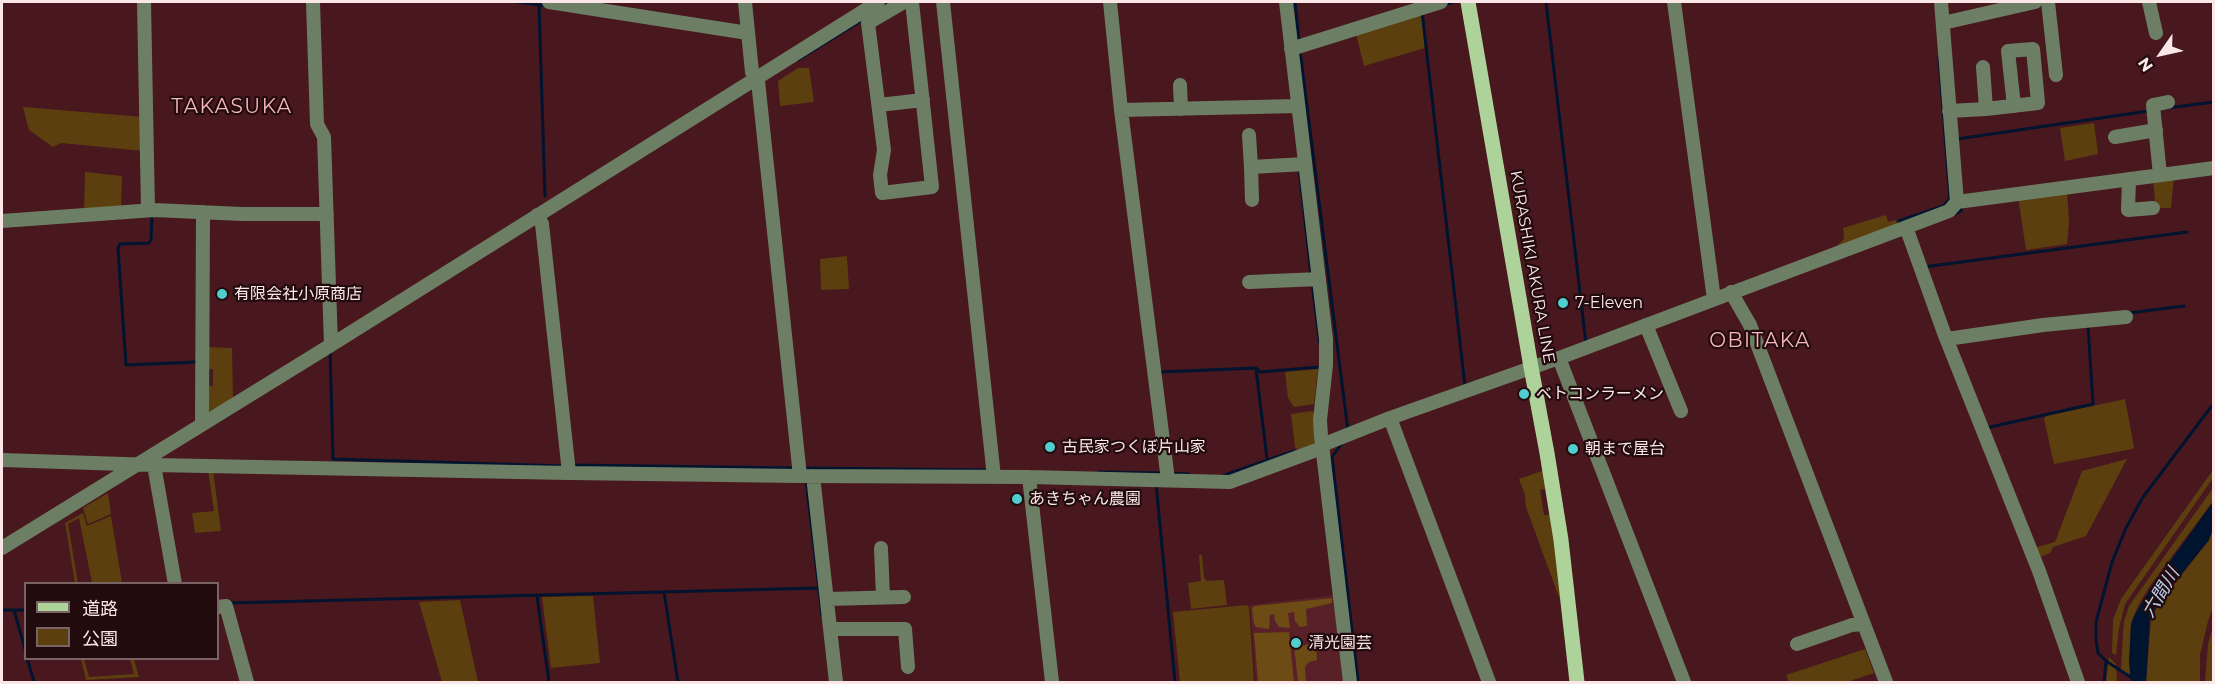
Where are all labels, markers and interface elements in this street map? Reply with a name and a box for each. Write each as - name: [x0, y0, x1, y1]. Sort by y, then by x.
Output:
- north arrow: [2131, 24, 2191, 84]
- text: N: [2134, 54, 2157, 75]
- district label: TAKASUKA: [171, 95, 293, 119]
- street label: KURASHIKI AKURA LINE: [1506, 169, 1558, 365]
- place label: 有限会社小原商店: [234, 284, 362, 304]
- marker: 有限会社小原商店: [215, 287, 229, 301]
- place label: 7-Eleven: [1575, 293, 1643, 313]
- marker: 7-Eleven: [1556, 296, 1570, 310]
- district label: OBITAKA: [1709, 329, 1811, 353]
- place label: ベトコンラーメン: [1536, 384, 1664, 404]
- marker: ベトコンラーメン: [1517, 387, 1531, 401]
- place label: 古民家つくぼ片山家: [1062, 437, 1206, 457]
- place label: 朝まで屋台: [1585, 439, 1665, 459]
- marker: 古民家つくぼ片山家: [1043, 440, 1057, 454]
- marker: 朝まで屋台: [1566, 442, 1580, 456]
- place label: あきちゃん農園: [1029, 489, 1141, 509]
- marker: あきちゃん農園: [1010, 492, 1024, 506]
- water label: 六間川: [2138, 564, 2184, 622]
- legend: [24, 582, 219, 660]
- text: 道路: [82, 598, 118, 620]
- text: 公園: [82, 628, 118, 650]
- place label: 清光園芸: [1308, 633, 1372, 653]
- marker: 清光園芸: [1289, 636, 1303, 650]

